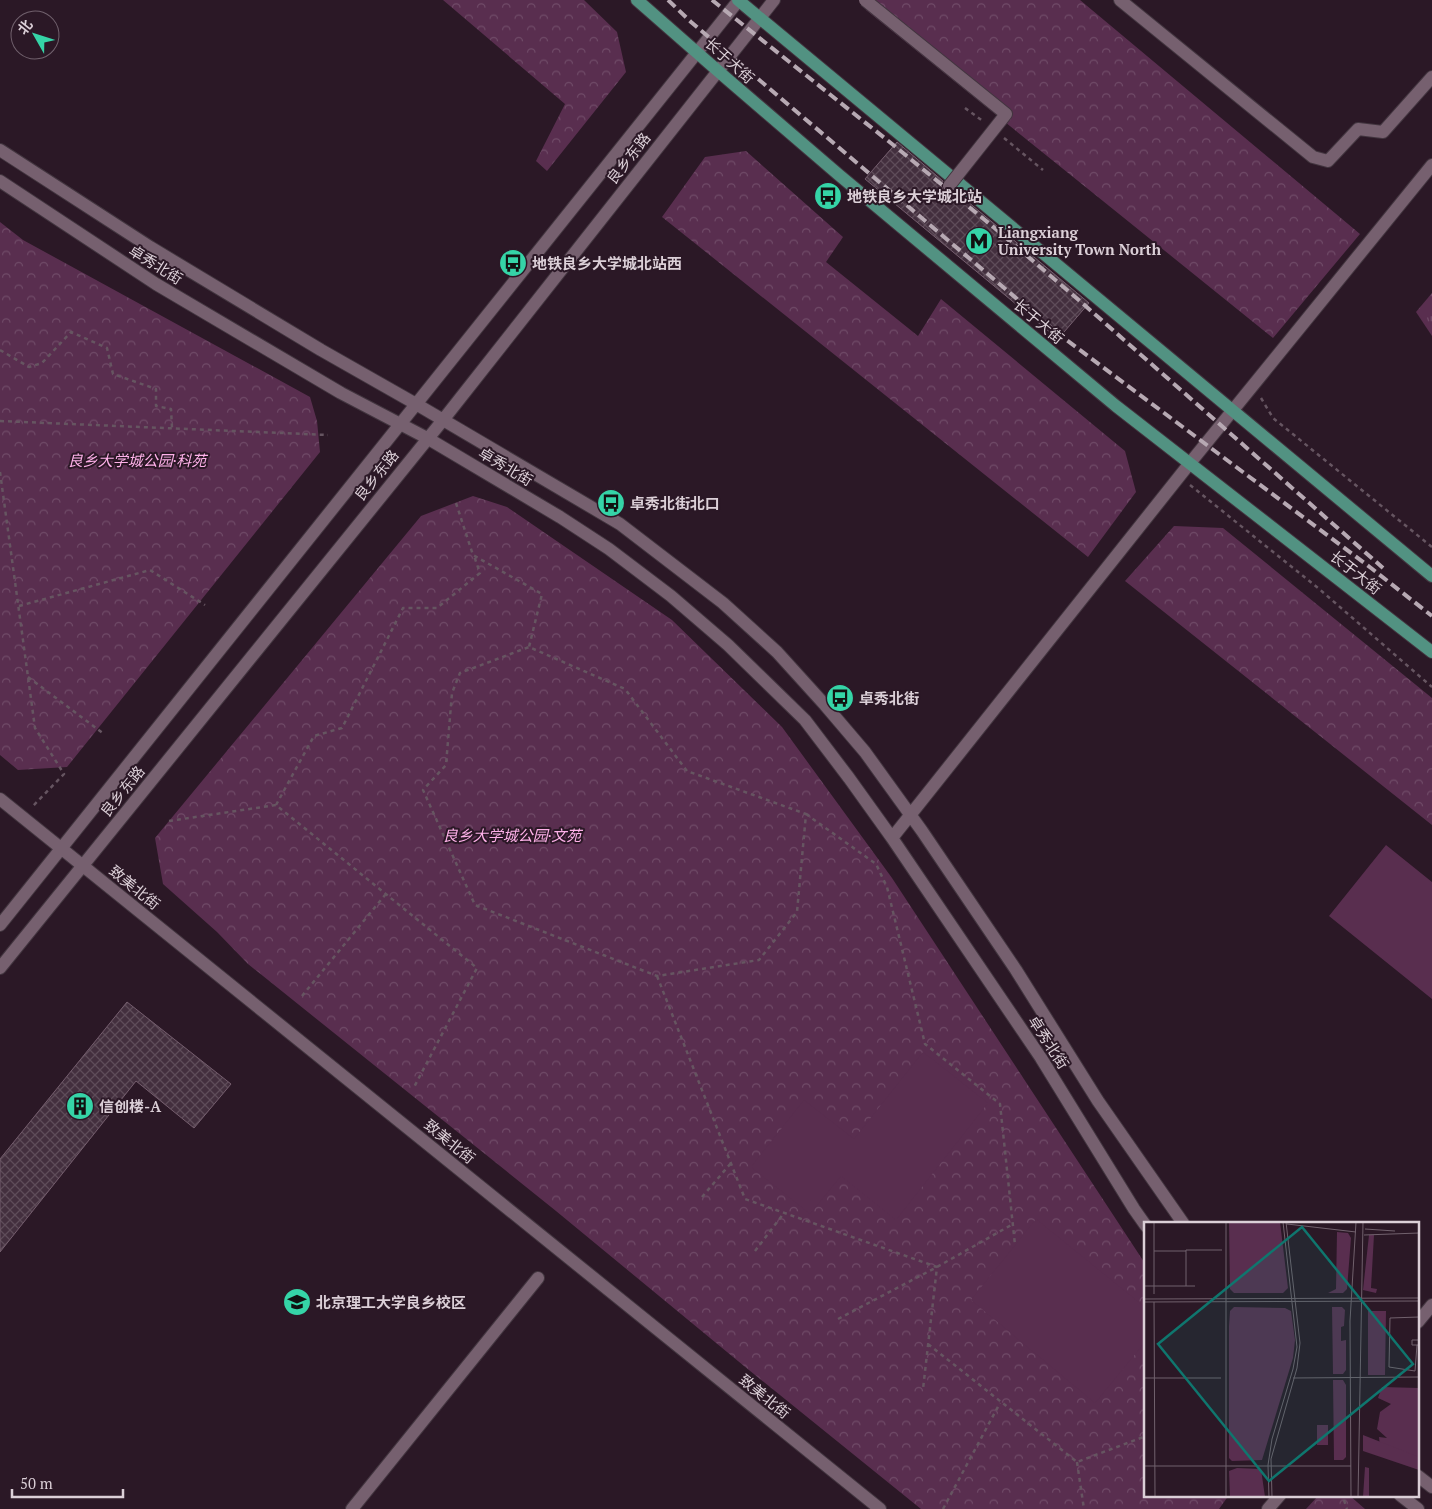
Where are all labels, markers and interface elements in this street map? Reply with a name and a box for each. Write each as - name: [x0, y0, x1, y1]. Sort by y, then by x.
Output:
- north arrow: [10, 10, 60, 60]
- text: 北: [13, 15, 36, 38]
- street label: 长于大街: [701, 32, 759, 88]
- street label: 良乡东路: [602, 128, 654, 188]
- bus stop icon: 地铁良乡大学城北站: [813, 181, 843, 211]
- place label: 地铁良乡大学城北站: [847, 186, 982, 206]
- place label: Liangxiang University Town North: [998, 222, 1161, 259]
- metro station icon: Liangxiang University Town North: [964, 226, 994, 256]
- street label: 卓秀北街: [125, 240, 187, 288]
- bus stop icon: 地铁良乡大学城北站西: [498, 248, 528, 278]
- place label: 地铁良乡大学城北站西: [532, 253, 682, 273]
- street label: 长于大街: [1010, 294, 1068, 348]
- street label: 卓秀北街: [475, 442, 537, 490]
- street label: 良乡东路: [349, 445, 403, 505]
- park label: 良乡大学城公园·科苑: [68, 450, 208, 470]
- bus stop icon: 卓秀北街北口: [596, 488, 626, 518]
- place label: 卓秀北街北口: [630, 493, 720, 513]
- street label: 长于大街: [1326, 546, 1386, 598]
- bus stop icon: 卓秀北街: [825, 683, 855, 713]
- place label: 卓秀北街: [859, 688, 919, 708]
- street label: 良乡东路: [95, 761, 149, 821]
- park label: 良乡大学城公园·文苑: [443, 825, 583, 845]
- street label: 致美北街: [105, 860, 165, 914]
- street label: 卓秀北街: [1024, 1011, 1074, 1073]
- building icon: 信创楼-A: [65, 1091, 95, 1121]
- place label: 信创楼-A: [99, 1096, 161, 1116]
- street label: 致美北街: [420, 1114, 480, 1168]
- inset map: [1144, 1222, 1420, 1496]
- school or university icon: 北京理工大学良乡校区: [282, 1287, 312, 1317]
- place label: 北京理工大学良乡校区: [316, 1292, 466, 1312]
- street label: 致美北街: [735, 1369, 795, 1423]
- scale bar: [12, 1466, 124, 1498]
- text: 50 m: [20, 1473, 53, 1493]

